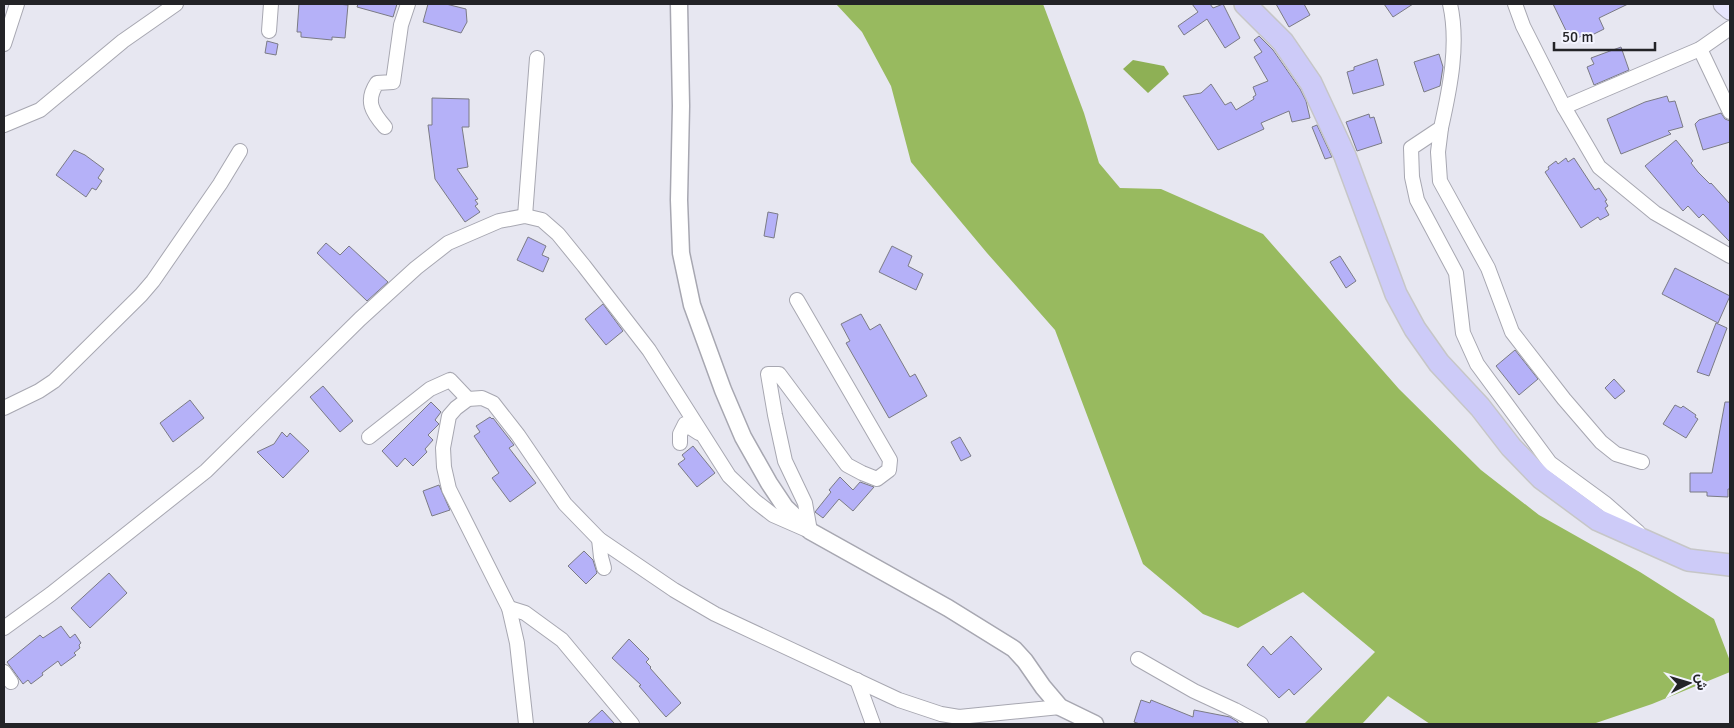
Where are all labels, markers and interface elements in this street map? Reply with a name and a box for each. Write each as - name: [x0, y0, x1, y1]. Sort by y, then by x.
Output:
- scale bar: [1554, 20, 1655, 52]
- text: 50 m: [1562, 28, 1593, 46]
- north arrow: [1664, 658, 1714, 708]
- text: ش: [1692, 673, 1711, 691]

